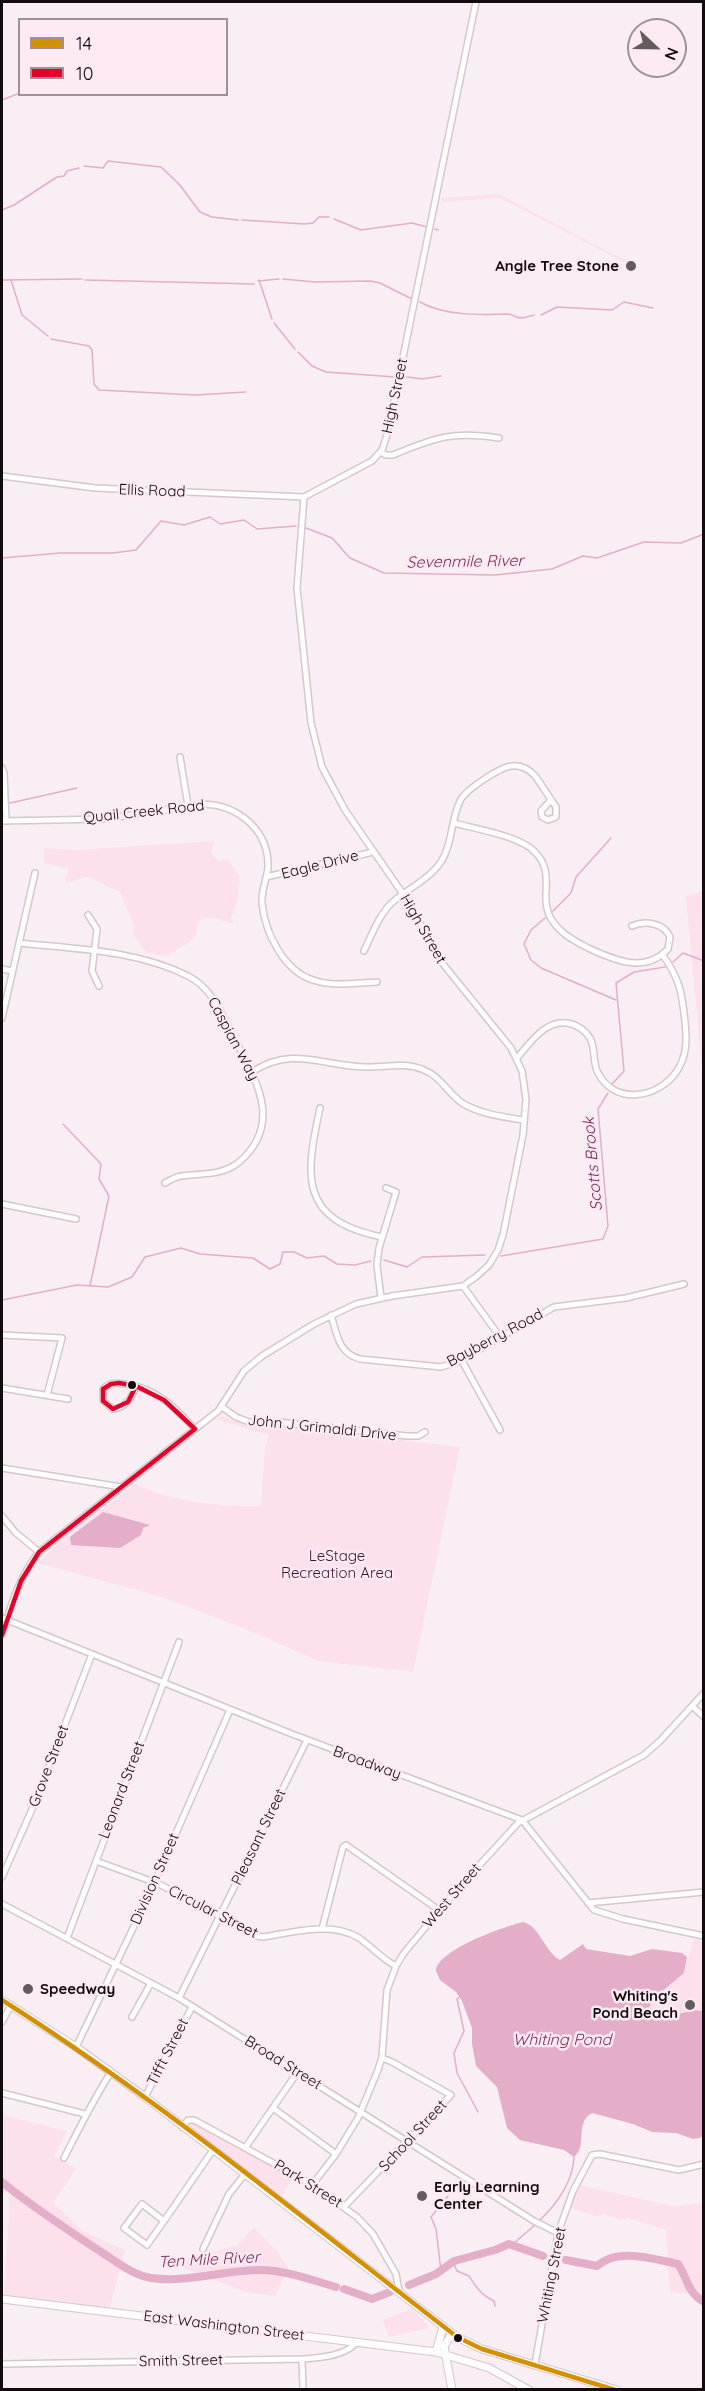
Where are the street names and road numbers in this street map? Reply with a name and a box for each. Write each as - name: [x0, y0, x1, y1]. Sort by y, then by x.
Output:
- street label: High Street: [378, 356, 412, 436]
- street label: Ellis Road: [118, 481, 186, 501]
- street label: Quail Creek Road: [83, 797, 205, 827]
- street label: Eagle Drive: [280, 847, 360, 883]
- street label: High Street: [396, 891, 450, 967]
- street label: Caspian Way: [203, 994, 263, 1084]
- street label: Bayberry Road: [444, 1305, 546, 1371]
- street label: John J Grimaldi Drive: [247, 1411, 397, 1445]
- street label: Grove Street: [25, 1723, 73, 1809]
- street label: Leonard Street: [95, 1739, 149, 1841]
- street label: Broadway: [330, 1742, 404, 1784]
- street label: Pleasant Street: [228, 1786, 290, 1888]
- street label: Division Street: [127, 1830, 183, 1928]
- street label: West Street: [419, 1860, 485, 1932]
- street label: Circular Street: [165, 1882, 261, 1942]
- street label: Tifft Street: [143, 2015, 193, 2089]
- street label: Broad Street: [241, 2032, 325, 2094]
- street label: School Street: [375, 2096, 451, 2176]
- street label: Park Street: [271, 2156, 345, 2212]
- street label: Whiting Street: [534, 2225, 570, 2325]
- street label: East Washington Street: [143, 2307, 305, 2345]
- street label: Smith Street: [139, 2351, 223, 2371]

